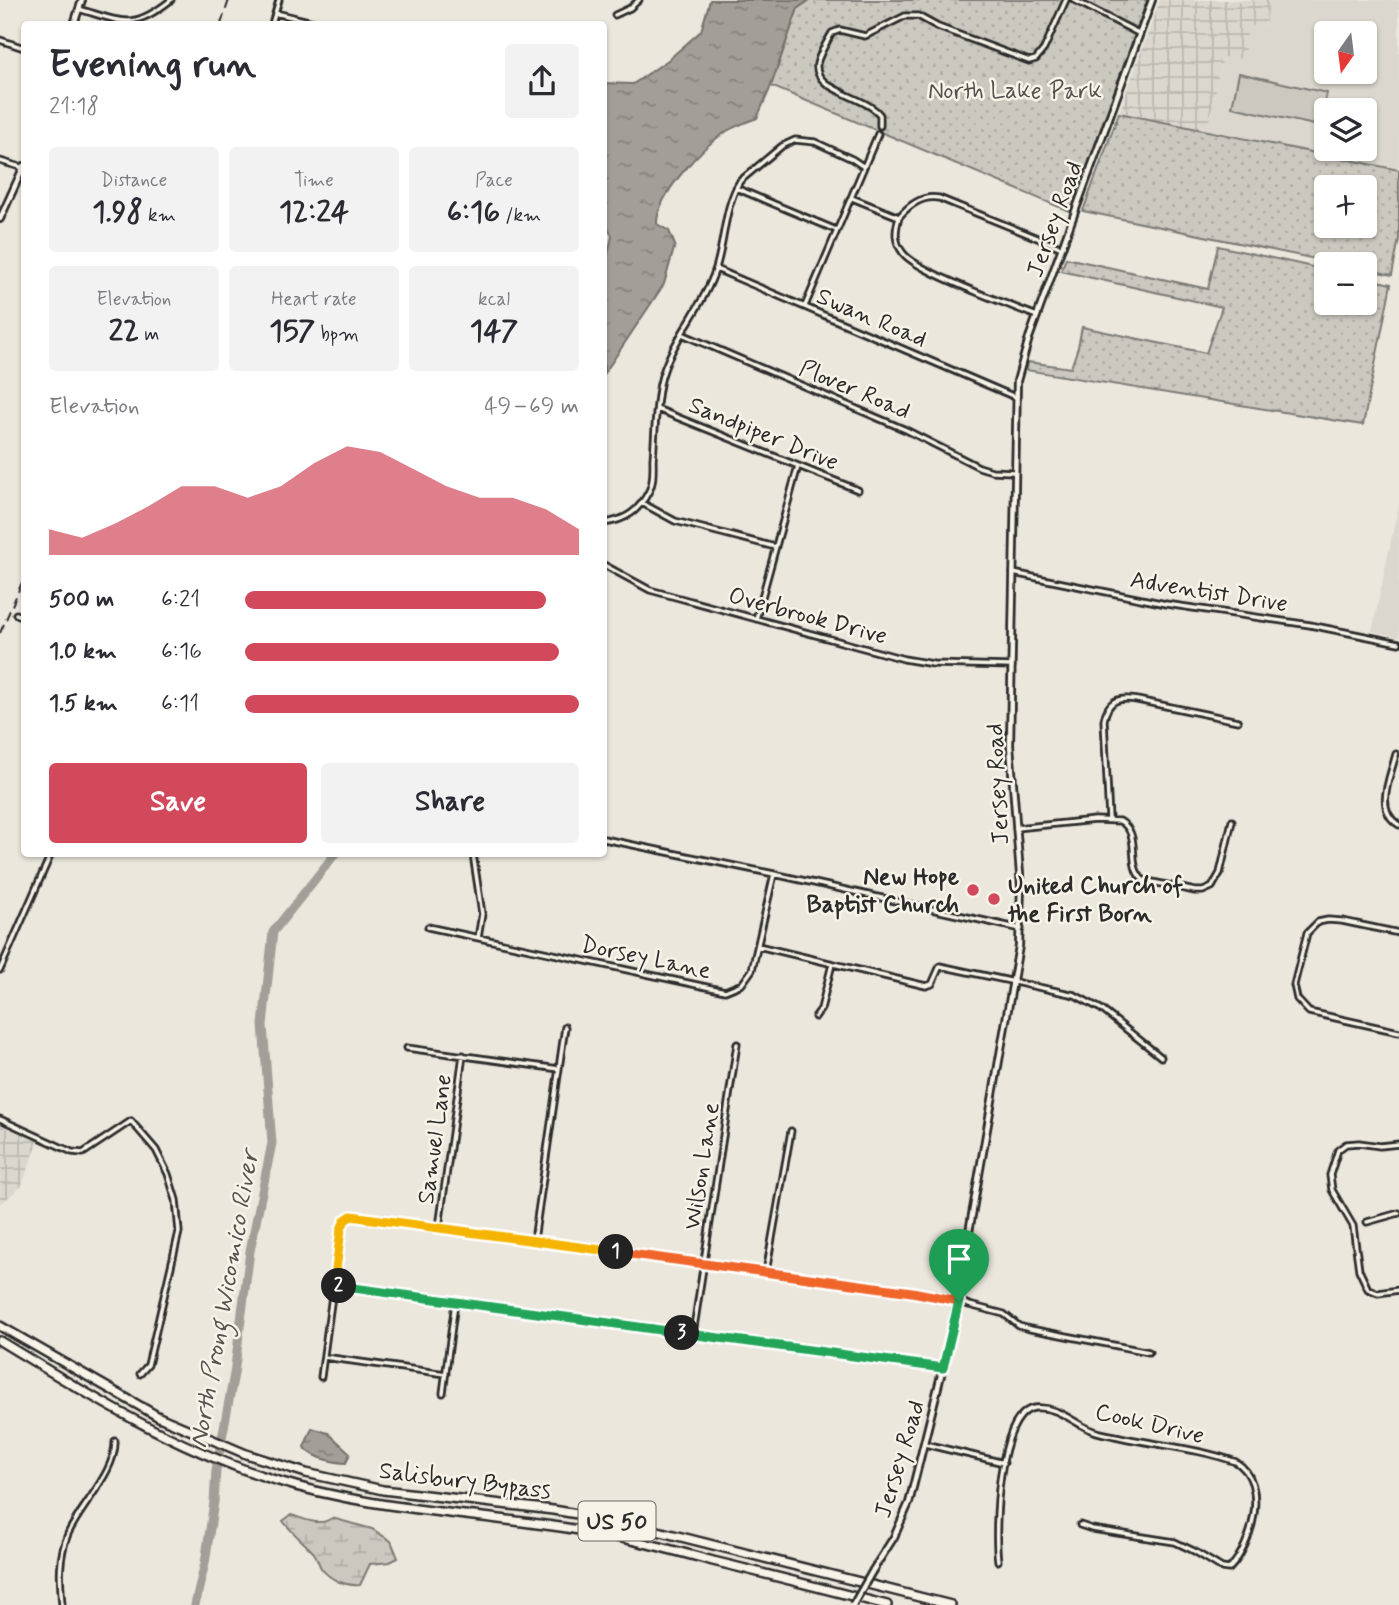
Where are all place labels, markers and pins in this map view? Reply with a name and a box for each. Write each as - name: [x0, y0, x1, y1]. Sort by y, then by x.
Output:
- place label: New Hope Baptist Church: [807, 862, 960, 921]
- place label: United Church of the First Born: [1007, 871, 1184, 930]
- marker: New Hope Baptist Church: [965, 882, 981, 898]
- marker: United Church of the First Born: [986, 891, 1002, 907]
- pin: [929, 1229, 989, 1301]
- pin: 1: [598, 1234, 634, 1270]
- pin: 2: [322, 1268, 356, 1304]
- pin: 3: [664, 1316, 700, 1350]

